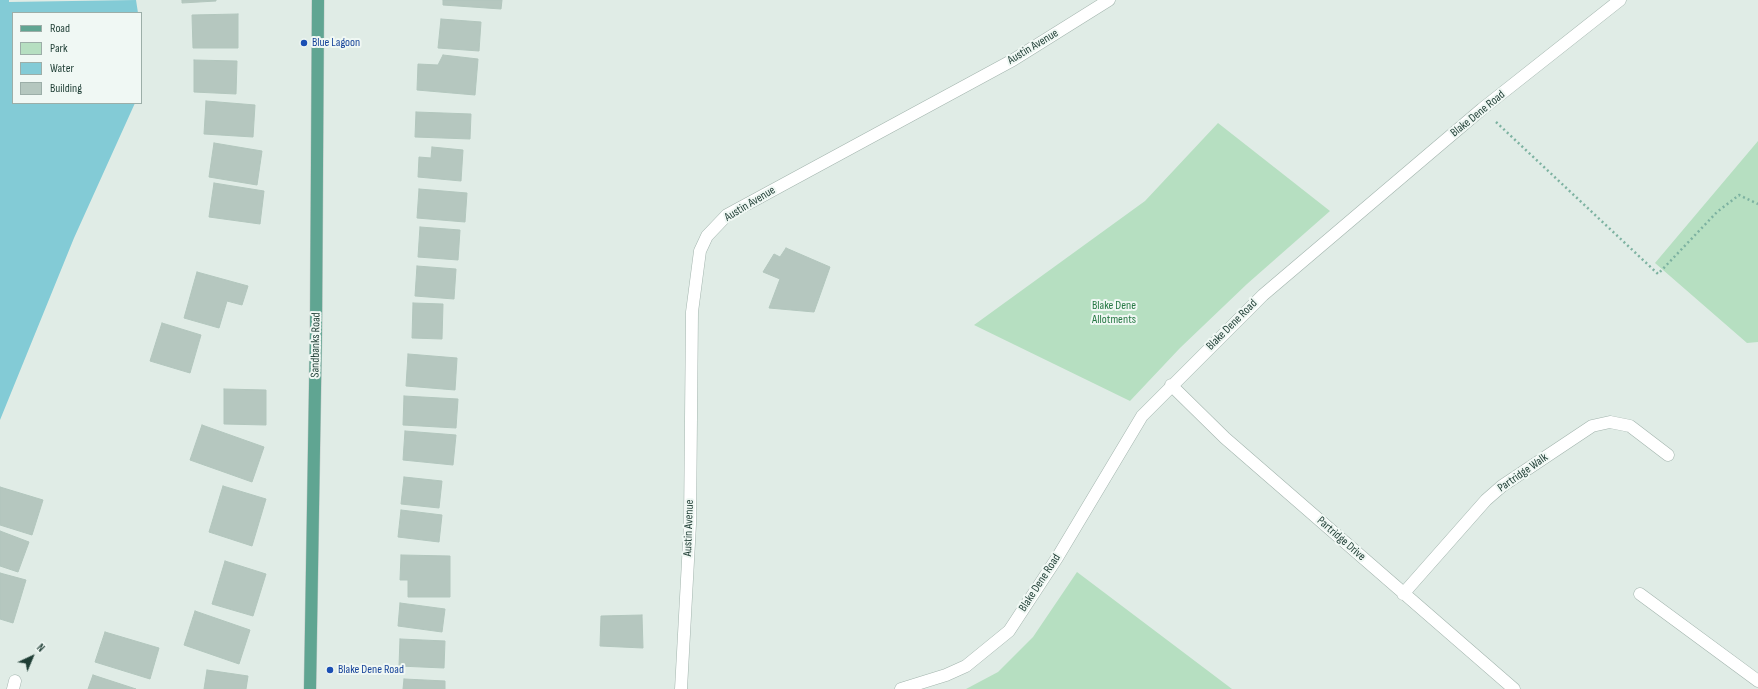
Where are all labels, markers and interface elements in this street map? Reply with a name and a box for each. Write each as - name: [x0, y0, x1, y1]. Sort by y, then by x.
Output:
- legend: [12, 12, 142, 104]
- text: Road: [50, 21, 70, 36]
- street label: Austin Avenue: [1005, 26, 1061, 68]
- place label: Blue Lagoon: [312, 36, 360, 50]
- marker: Blue Lagoon: [299, 38, 309, 48]
- text: Park: [50, 41, 68, 56]
- text: Water: [50, 61, 74, 76]
- text: Building: [50, 81, 82, 96]
- street label: Blake Dene Road: [1448, 88, 1508, 140]
- street label: Austin Avenue: [722, 183, 778, 225]
- street label: Blake Dene Road: [1204, 297, 1260, 353]
- park label: Blake Dene Allotments: [1092, 299, 1136, 327]
- street label: Sandbanks Road: [308, 312, 324, 378]
- street label: Partridge Walk: [1495, 451, 1551, 495]
- street label: Austin Avenue: [681, 499, 697, 557]
- street label: Partridge Drive: [1314, 514, 1368, 564]
- street label: Blake Dene Road: [1016, 551, 1064, 615]
- north arrow: [12, 637, 52, 677]
- text: N: [34, 641, 47, 655]
- place label: Blake Dene Road: [338, 663, 404, 677]
- marker: Blake Dene Road: [325, 665, 335, 675]

